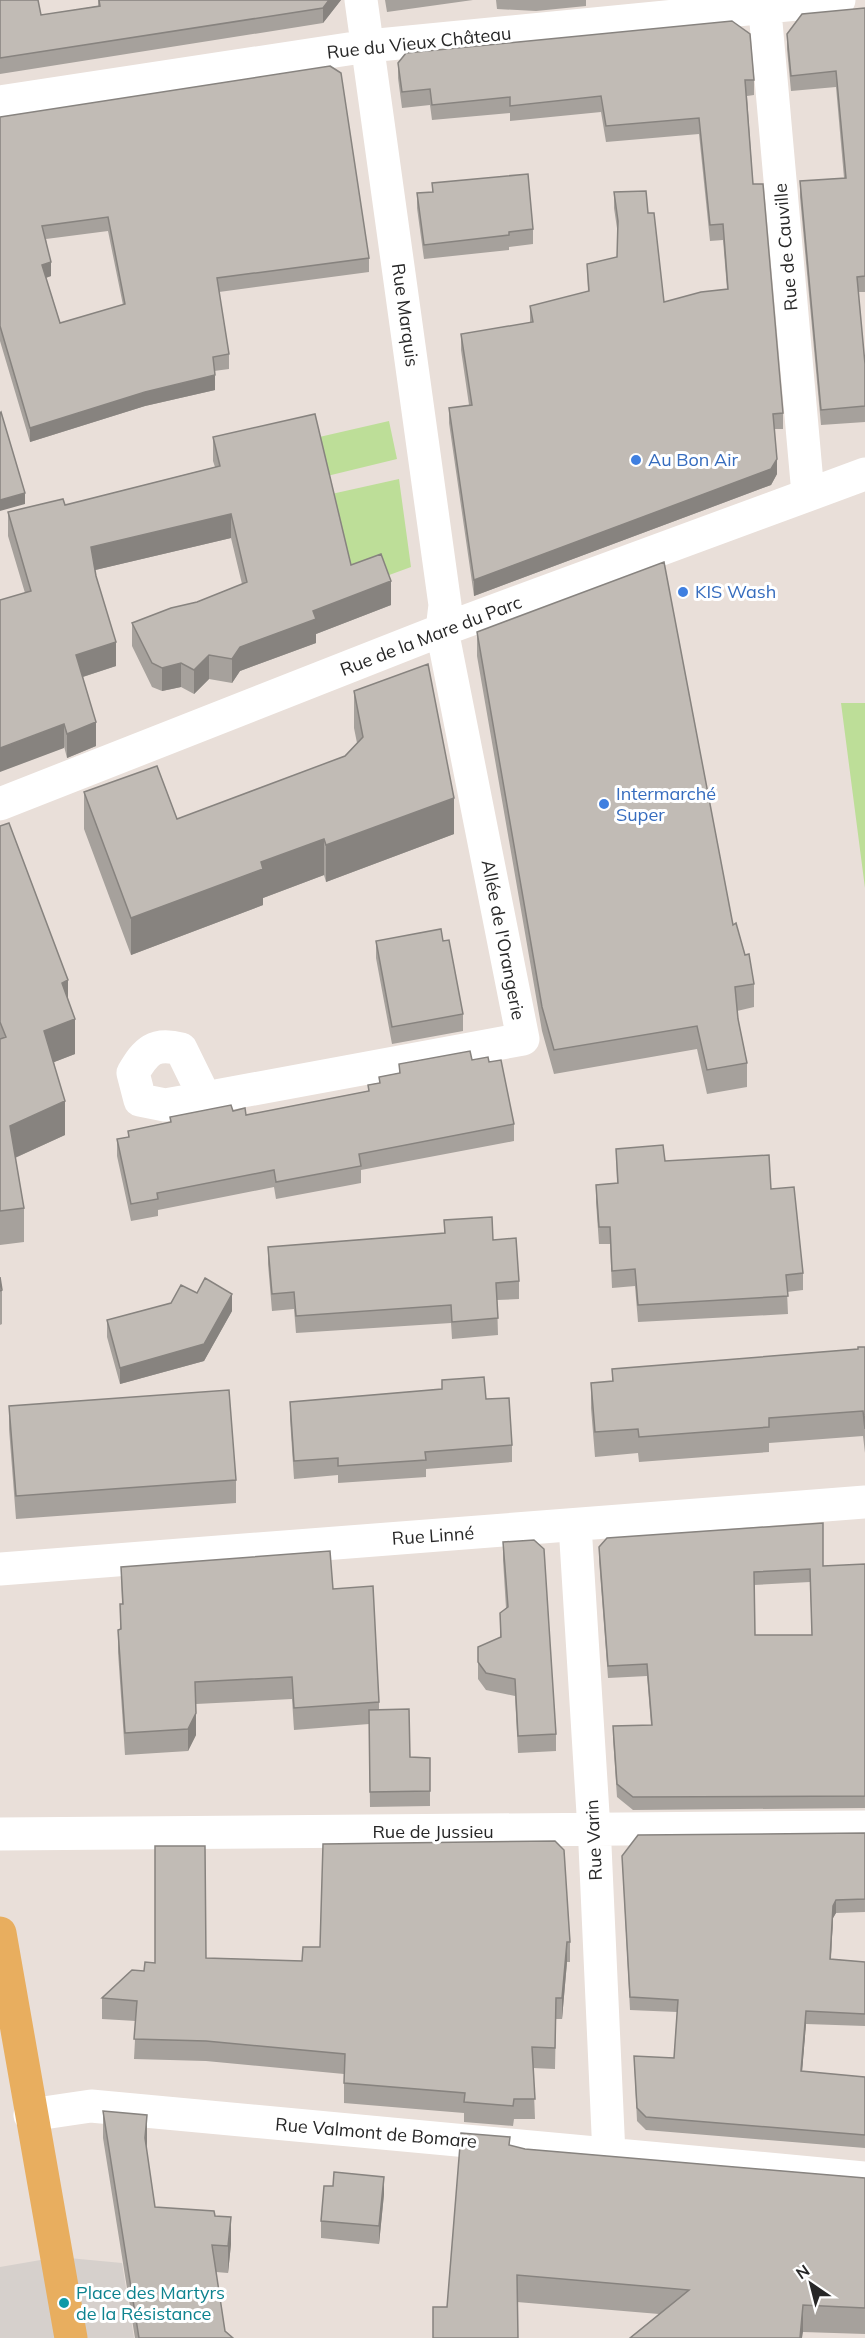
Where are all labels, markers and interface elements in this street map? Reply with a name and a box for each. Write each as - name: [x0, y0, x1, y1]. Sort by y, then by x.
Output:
- street label: Rue du Vieux Château: [326, 21, 512, 64]
- street label: Rue de Cauville: [768, 182, 803, 312]
- street label: Rue Marquis: [387, 262, 424, 368]
- place label: Au Bon Air: [648, 448, 739, 471]
- marker: Au Bon Air: [629, 453, 643, 467]
- place label: KIS Wash: [695, 580, 776, 603]
- marker: KIS Wash: [676, 585, 690, 599]
- street label: Rue de la Mare du Parc: [337, 590, 525, 681]
- place label: Intermarché Super: [616, 782, 716, 826]
- marker: Intermarché Super: [597, 797, 611, 811]
- street label: Allée de l'Orangerie: [477, 858, 530, 1022]
- street label: Rue Linné: [391, 1521, 475, 1550]
- street label: Rue Varin: [580, 1799, 607, 1881]
- street label: Rue de Jussieu: [372, 1820, 494, 1843]
- street label: Rue Valmont de Bomare: [274, 2112, 478, 2153]
- north arrow: [781, 2254, 841, 2314]
- text: N: [792, 2260, 813, 2283]
- place label: Place des Martyrs de la Résistance: [76, 2281, 225, 2325]
- marker: Place des Martyrs de la Résistance: [57, 2296, 71, 2310]

